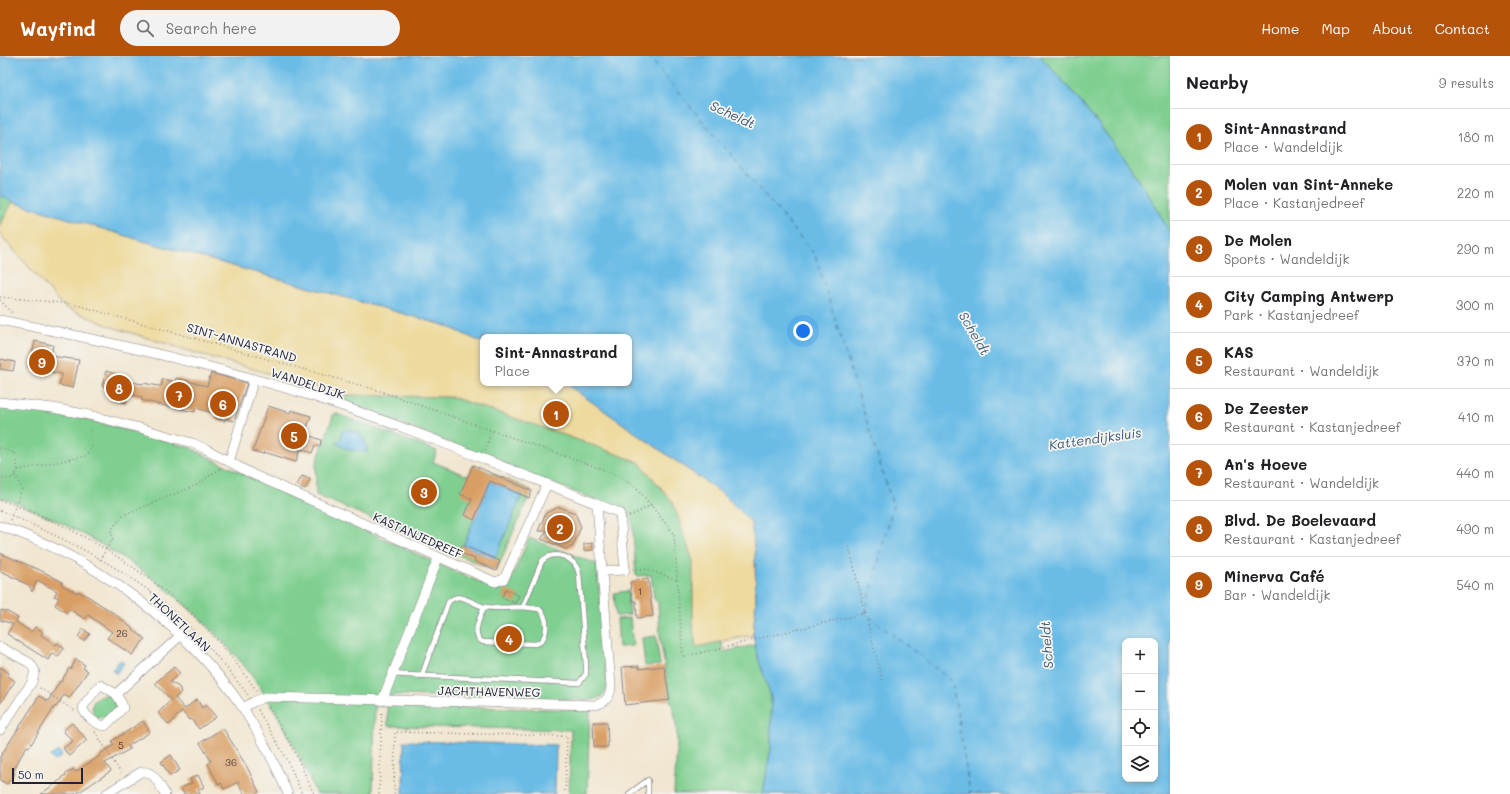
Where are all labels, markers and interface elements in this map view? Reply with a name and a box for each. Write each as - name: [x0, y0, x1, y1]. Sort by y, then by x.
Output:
- search box: [120, 10, 400, 46]
- text: Wayfind: [20, 16, 96, 41]
- icon: search: [134, 17, 156, 39]
- text: Search here: [166, 18, 257, 38]
- text: Home: [1261, 19, 1299, 38]
- text: Map: [1321, 19, 1350, 38]
- text: About: [1372, 19, 1413, 38]
- text: Contact: [1435, 19, 1490, 38]
- text: Nearby: [1186, 71, 1248, 93]
- text: 9 results: [1439, 74, 1494, 91]
- water label: Scheldt: [708, 96, 758, 132]
- text: Sint-Annastrand: [1224, 118, 1346, 138]
- text: 1: [1196, 128, 1202, 145]
- text: 180 m: [1458, 128, 1494, 145]
- text: Place · Wandeldijk: [1224, 138, 1343, 155]
- text: Molen van Sint-Anneke: [1224, 174, 1393, 194]
- text: 2: [1195, 184, 1203, 201]
- text: 220 m: [1457, 184, 1494, 201]
- text: Place · Kastanjedreef: [1224, 194, 1365, 211]
- text: De Molen: [1224, 230, 1292, 250]
- text: 3: [1195, 240, 1203, 257]
- text: 290 m: [1457, 240, 1494, 257]
- text: Sports · Wandeldijk: [1224, 250, 1349, 267]
- text: City Camping Antwerp: [1224, 286, 1394, 306]
- text: 4: [1195, 296, 1203, 313]
- text: 300 m: [1456, 296, 1494, 313]
- text: Park · Kastanjedreef: [1224, 306, 1359, 323]
- water label: Scheldt: [956, 308, 994, 358]
- street label: SINT-ANNASTRAND: [185, 319, 299, 365]
- your location: [793, 321, 813, 341]
- popup: [480, 334, 632, 386]
- text: Sint-Annastrand: [495, 342, 617, 362]
- text: KAS: [1224, 342, 1254, 362]
- pin: 9: [29, 347, 55, 377]
- text: 5: [1195, 352, 1203, 369]
- text: 370 m: [1457, 352, 1494, 369]
- text: Place: [495, 362, 530, 379]
- text: Restaurant · Wandeldijk: [1224, 362, 1379, 379]
- street label: WANDELDIJK: [269, 364, 348, 403]
- pin: 8: [106, 373, 132, 403]
- pin: 7: [166, 380, 192, 410]
- pin: 6: [210, 389, 236, 419]
- text: De Zeester: [1224, 398, 1309, 418]
- pin: 1: [543, 399, 569, 429]
- text: 6: [1195, 408, 1203, 425]
- text: 410 m: [1458, 408, 1494, 425]
- text: Restaurant · Kastanjedreef: [1224, 418, 1401, 435]
- pin: 5: [281, 421, 307, 451]
- water label: Kattendijksluis: [1048, 423, 1142, 453]
- text: An's Hoeve: [1224, 454, 1307, 474]
- text: 7: [1195, 464, 1203, 481]
- text: 440 m: [1456, 464, 1494, 481]
- text: Restaurant · Wandeldijk: [1224, 474, 1379, 491]
- pin: 3: [411, 477, 437, 507]
- street label: KASTANJEDREEF: [371, 508, 465, 562]
- text: Blvd. De Boelevaard: [1224, 510, 1376, 530]
- pin: 2: [547, 513, 573, 543]
- text: 8: [1195, 520, 1203, 537]
- text: 490 m: [1456, 520, 1494, 537]
- text: Restaurant · Kastanjedreef: [1224, 530, 1401, 547]
- text: Minerva Café: [1224, 566, 1324, 586]
- text: 9: [1195, 576, 1203, 593]
- text: 540 m: [1456, 576, 1494, 593]
- house number: 1: [638, 584, 642, 598]
- text: Bar · Wandeldijk: [1224, 586, 1330, 603]
- street label: THONETLAAN: [146, 589, 214, 655]
- water label: Scheldt: [1036, 621, 1056, 669]
- pin: 4: [496, 624, 522, 654]
- house number: 26: [116, 626, 128, 640]
- map controls: [1122, 638, 1158, 782]
- button: +: [1122, 638, 1158, 674]
- button: −: [1122, 674, 1158, 710]
- street label: JACHTHAVENWEG: [437, 682, 541, 700]
- button: locate: [1122, 710, 1158, 746]
- house number: 5: [118, 738, 124, 752]
- button: layers: [1122, 746, 1158, 782]
- house number: 36: [225, 755, 237, 769]
- scale bar: [12, 766, 83, 785]
- text: 50 m: [18, 767, 44, 782]

